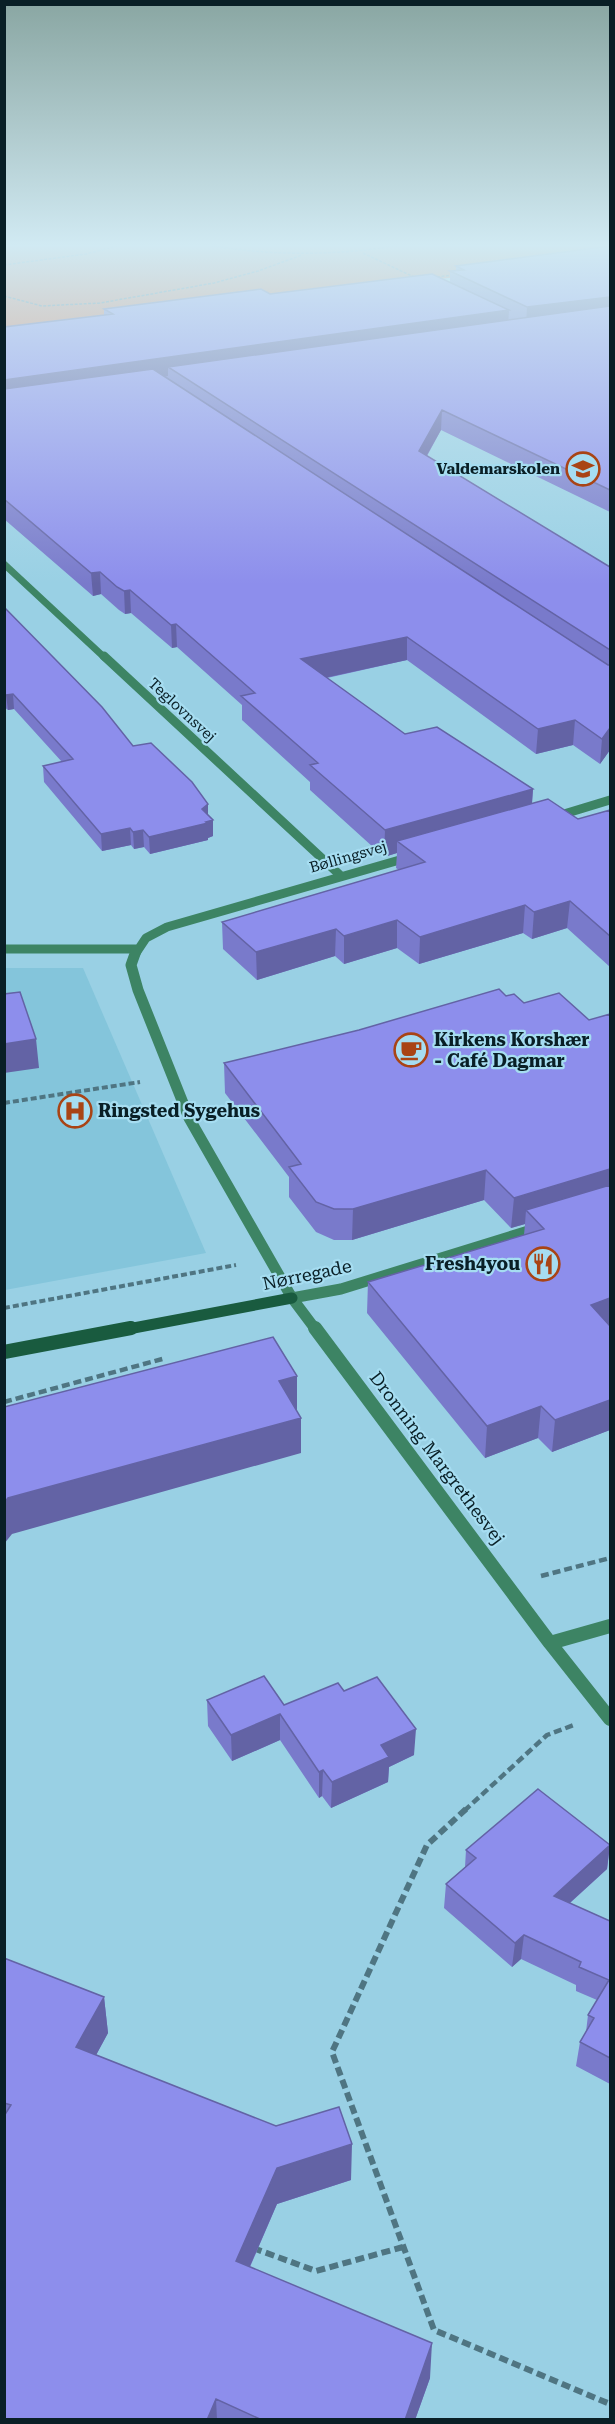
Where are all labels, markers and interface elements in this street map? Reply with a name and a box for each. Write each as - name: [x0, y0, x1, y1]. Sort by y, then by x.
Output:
- school or university icon: Valdemarskolen: [565, 451, 601, 487]
- place label: Valdemarskolen: [437, 460, 560, 478]
- street label: Teglovnsvej: [145, 674, 219, 746]
- street label: Bøllingsvej: [307, 837, 389, 877]
- place label: Kirkens Korshær - Café Dagmar: [434, 1029, 589, 1071]
- cafe icon: Kirkens Korshær - Café Dagmar: [393, 1032, 429, 1068]
- hospital icon: Ringsted Sygehus: [57, 1093, 93, 1129]
- place label: Ringsted Sygehus: [98, 1100, 260, 1121]
- restaurant icon: Fresh4you: [525, 1246, 561, 1282]
- place label: Fresh4you: [425, 1253, 520, 1274]
- street label: Nørregade: [260, 1255, 354, 1294]
- street label: Dronning Margrethesvej: [366, 1367, 509, 1548]

